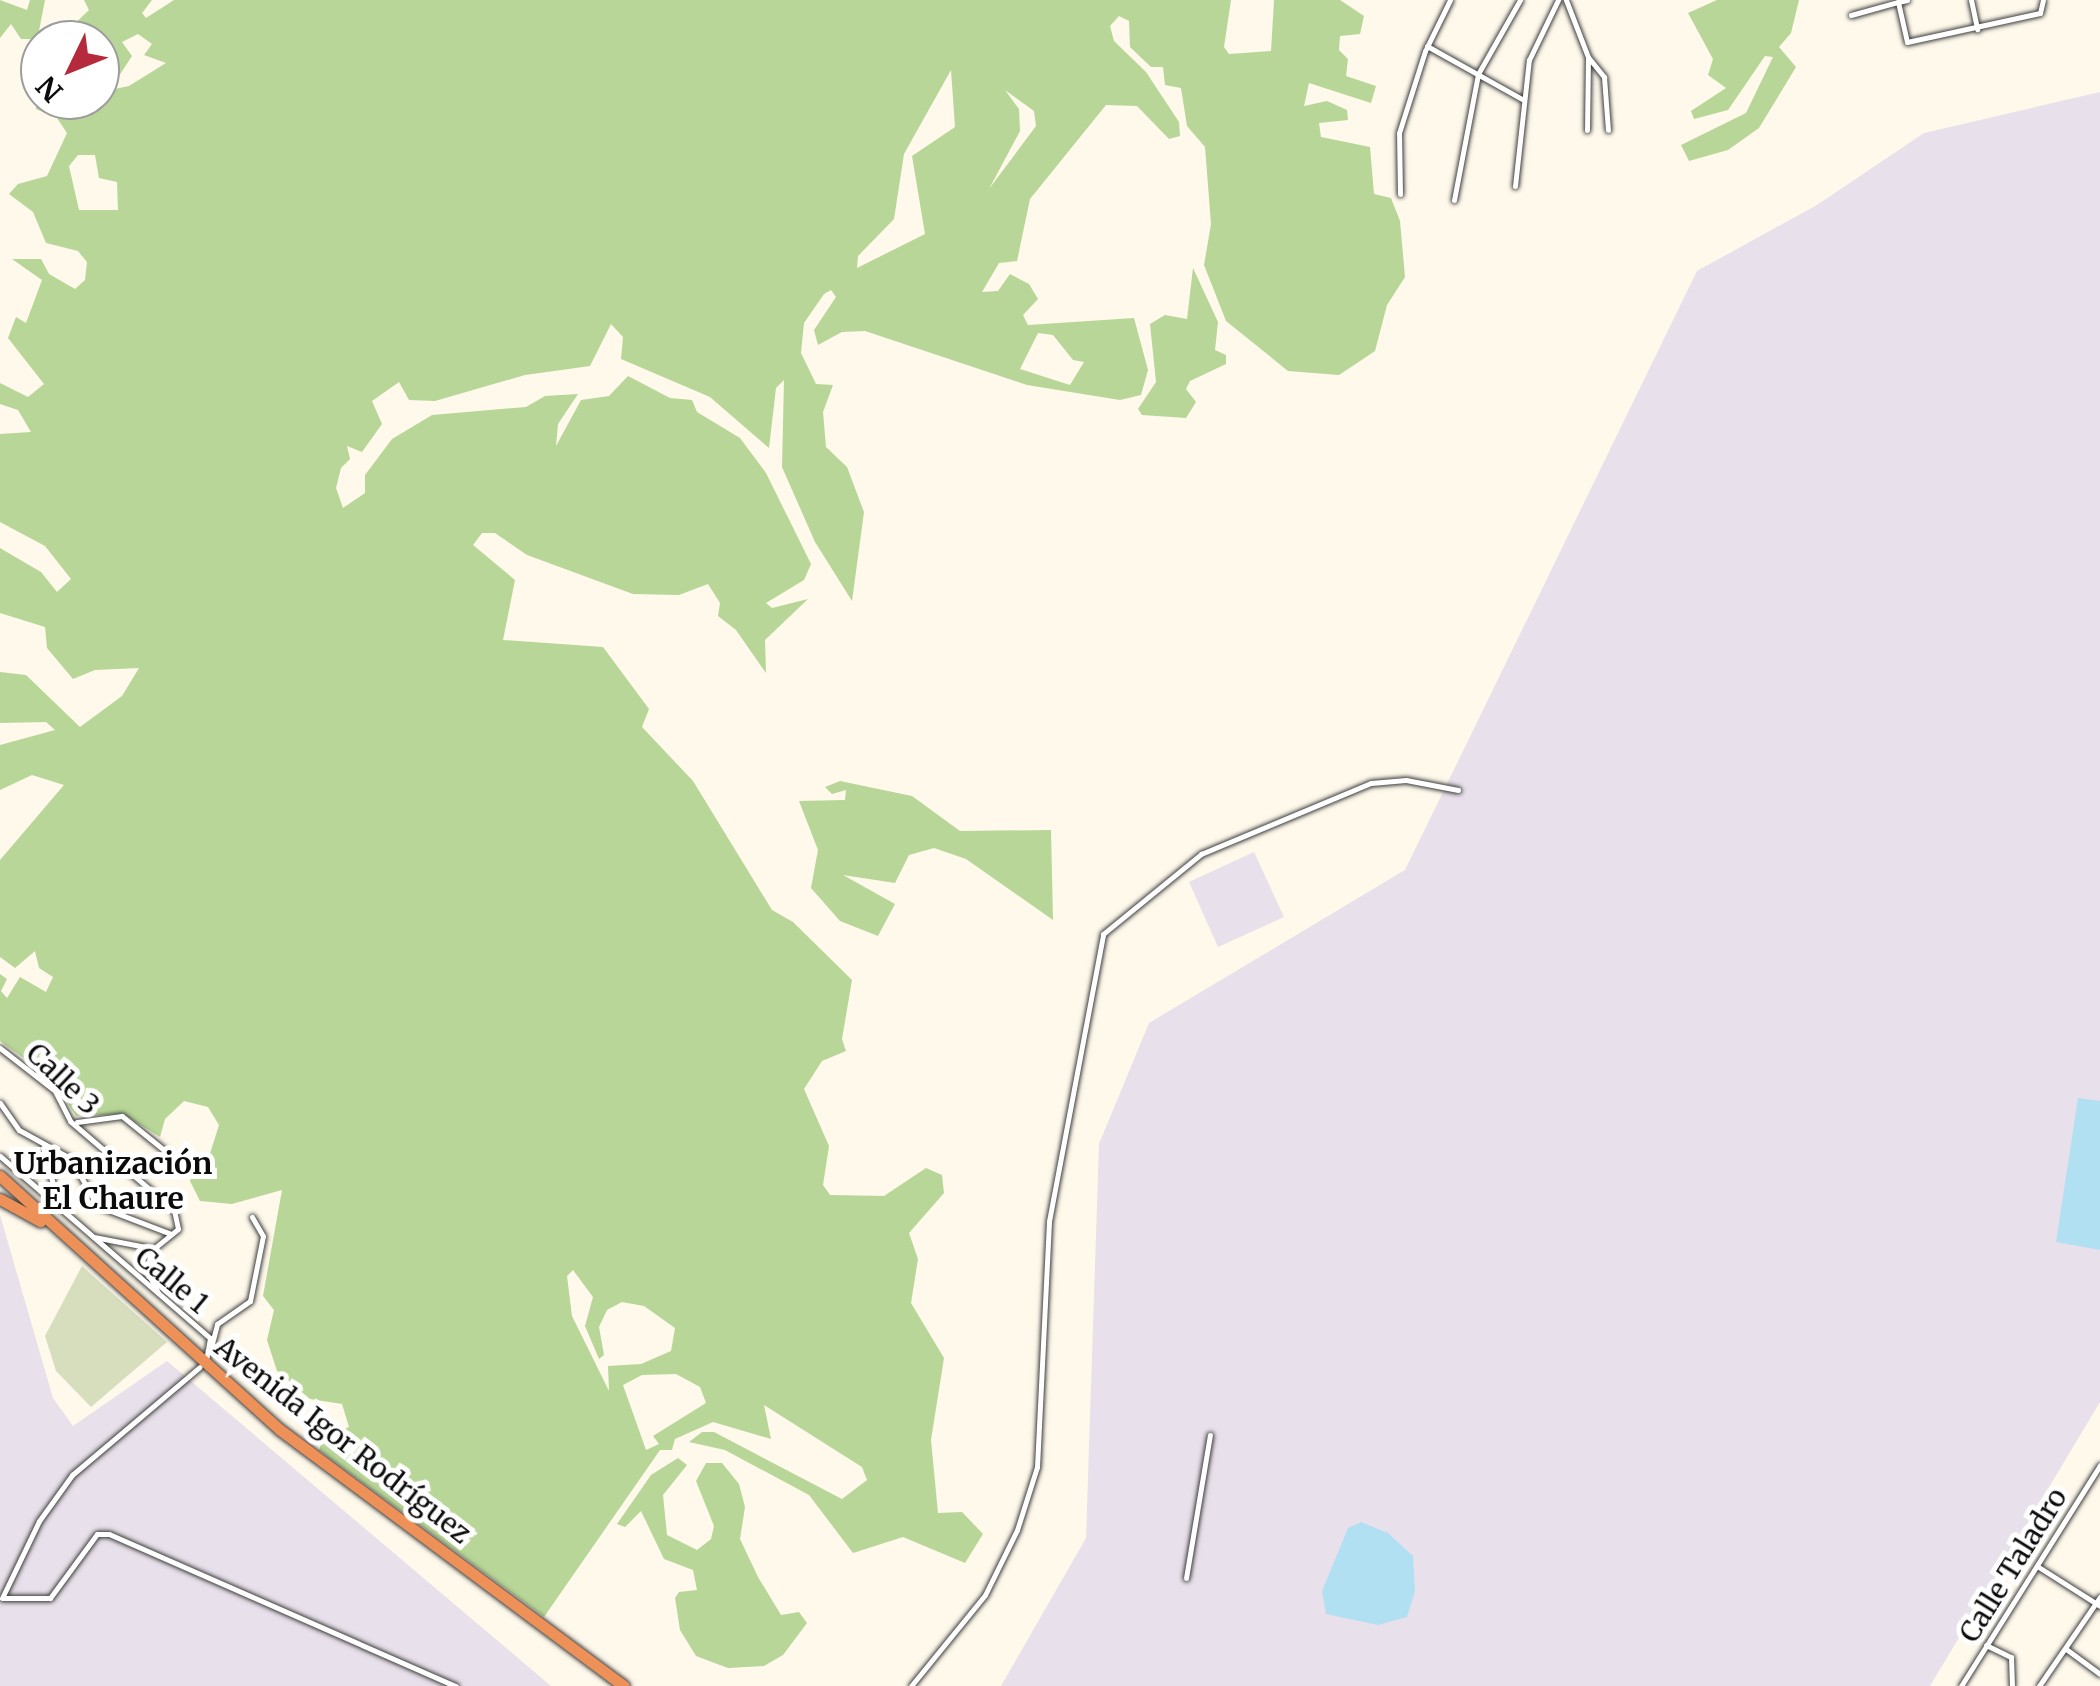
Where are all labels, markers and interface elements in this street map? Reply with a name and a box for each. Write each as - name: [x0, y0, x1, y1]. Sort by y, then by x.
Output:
- north arrow: [20, 20, 120, 120]
- text: N: [29, 69, 70, 109]
- street label: Calle 3: [20, 1036, 106, 1122]
- district label: Urbanización El Chaure: [14, 1145, 212, 1216]
- street label: Calle 1: [129, 1240, 215, 1320]
- street label: Avenida Igor Rodríguez: [208, 1330, 478, 1550]
- street label: Calle Taladro: [1952, 1482, 2074, 1648]

